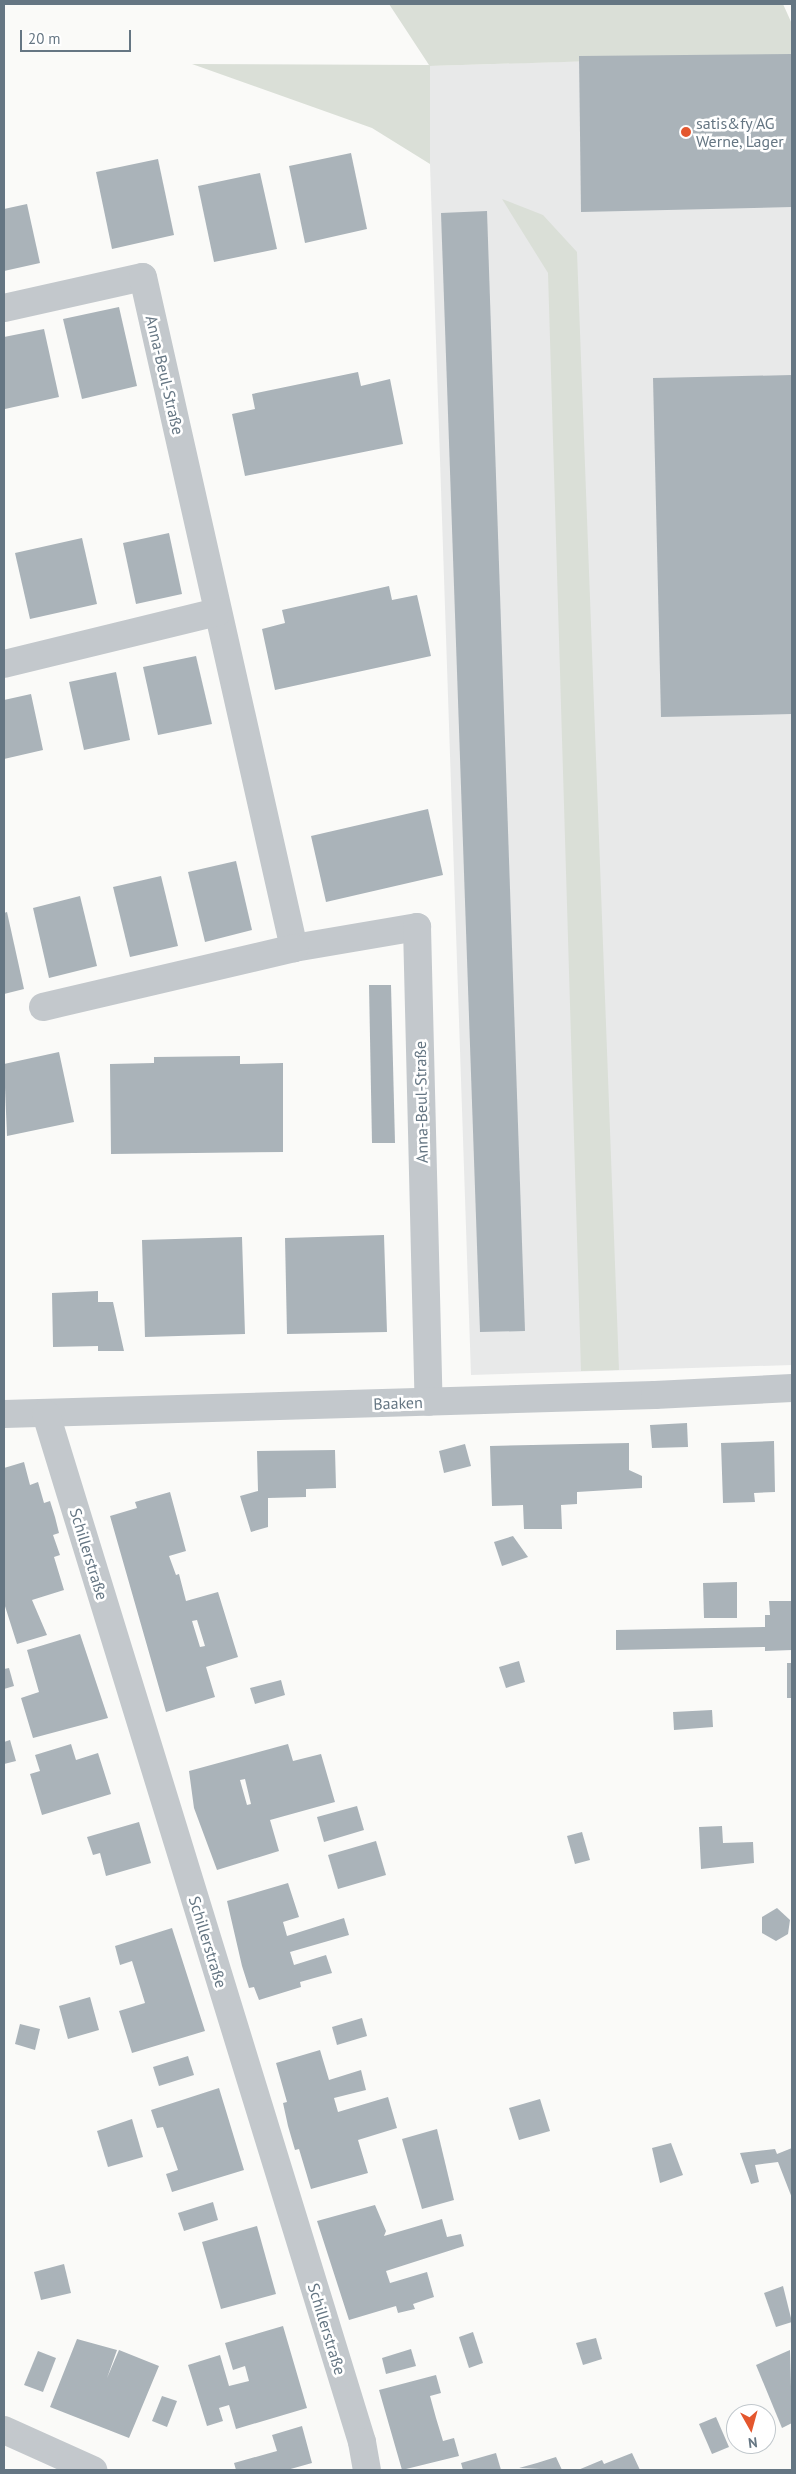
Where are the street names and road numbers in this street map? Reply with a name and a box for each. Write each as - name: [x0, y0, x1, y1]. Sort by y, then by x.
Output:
- street label: Anna-Beul-Straße: [142, 313, 188, 437]
- street label: Anna-Beul-Straße: [410, 1041, 432, 1163]
- street label: Baaken: [373, 1393, 423, 1413]
- street label: Schillerstraße: [66, 1506, 112, 1602]
- street label: Schillerstraße: [185, 1894, 231, 1990]
- street label: Schillerstraße: [304, 2281, 350, 2377]

